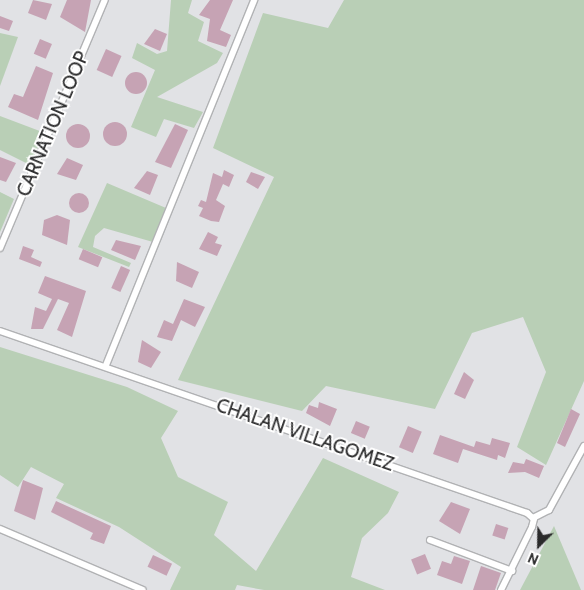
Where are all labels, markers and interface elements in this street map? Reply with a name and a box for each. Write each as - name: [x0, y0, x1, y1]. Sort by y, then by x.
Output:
- street label: CARNATION LOOP: [12, 48, 94, 200]
- street label: CHALAN VILLAGOMEZ: [213, 394, 397, 476]
- north arrow: [514, 520, 564, 570]
- text: N: [525, 549, 541, 569]

